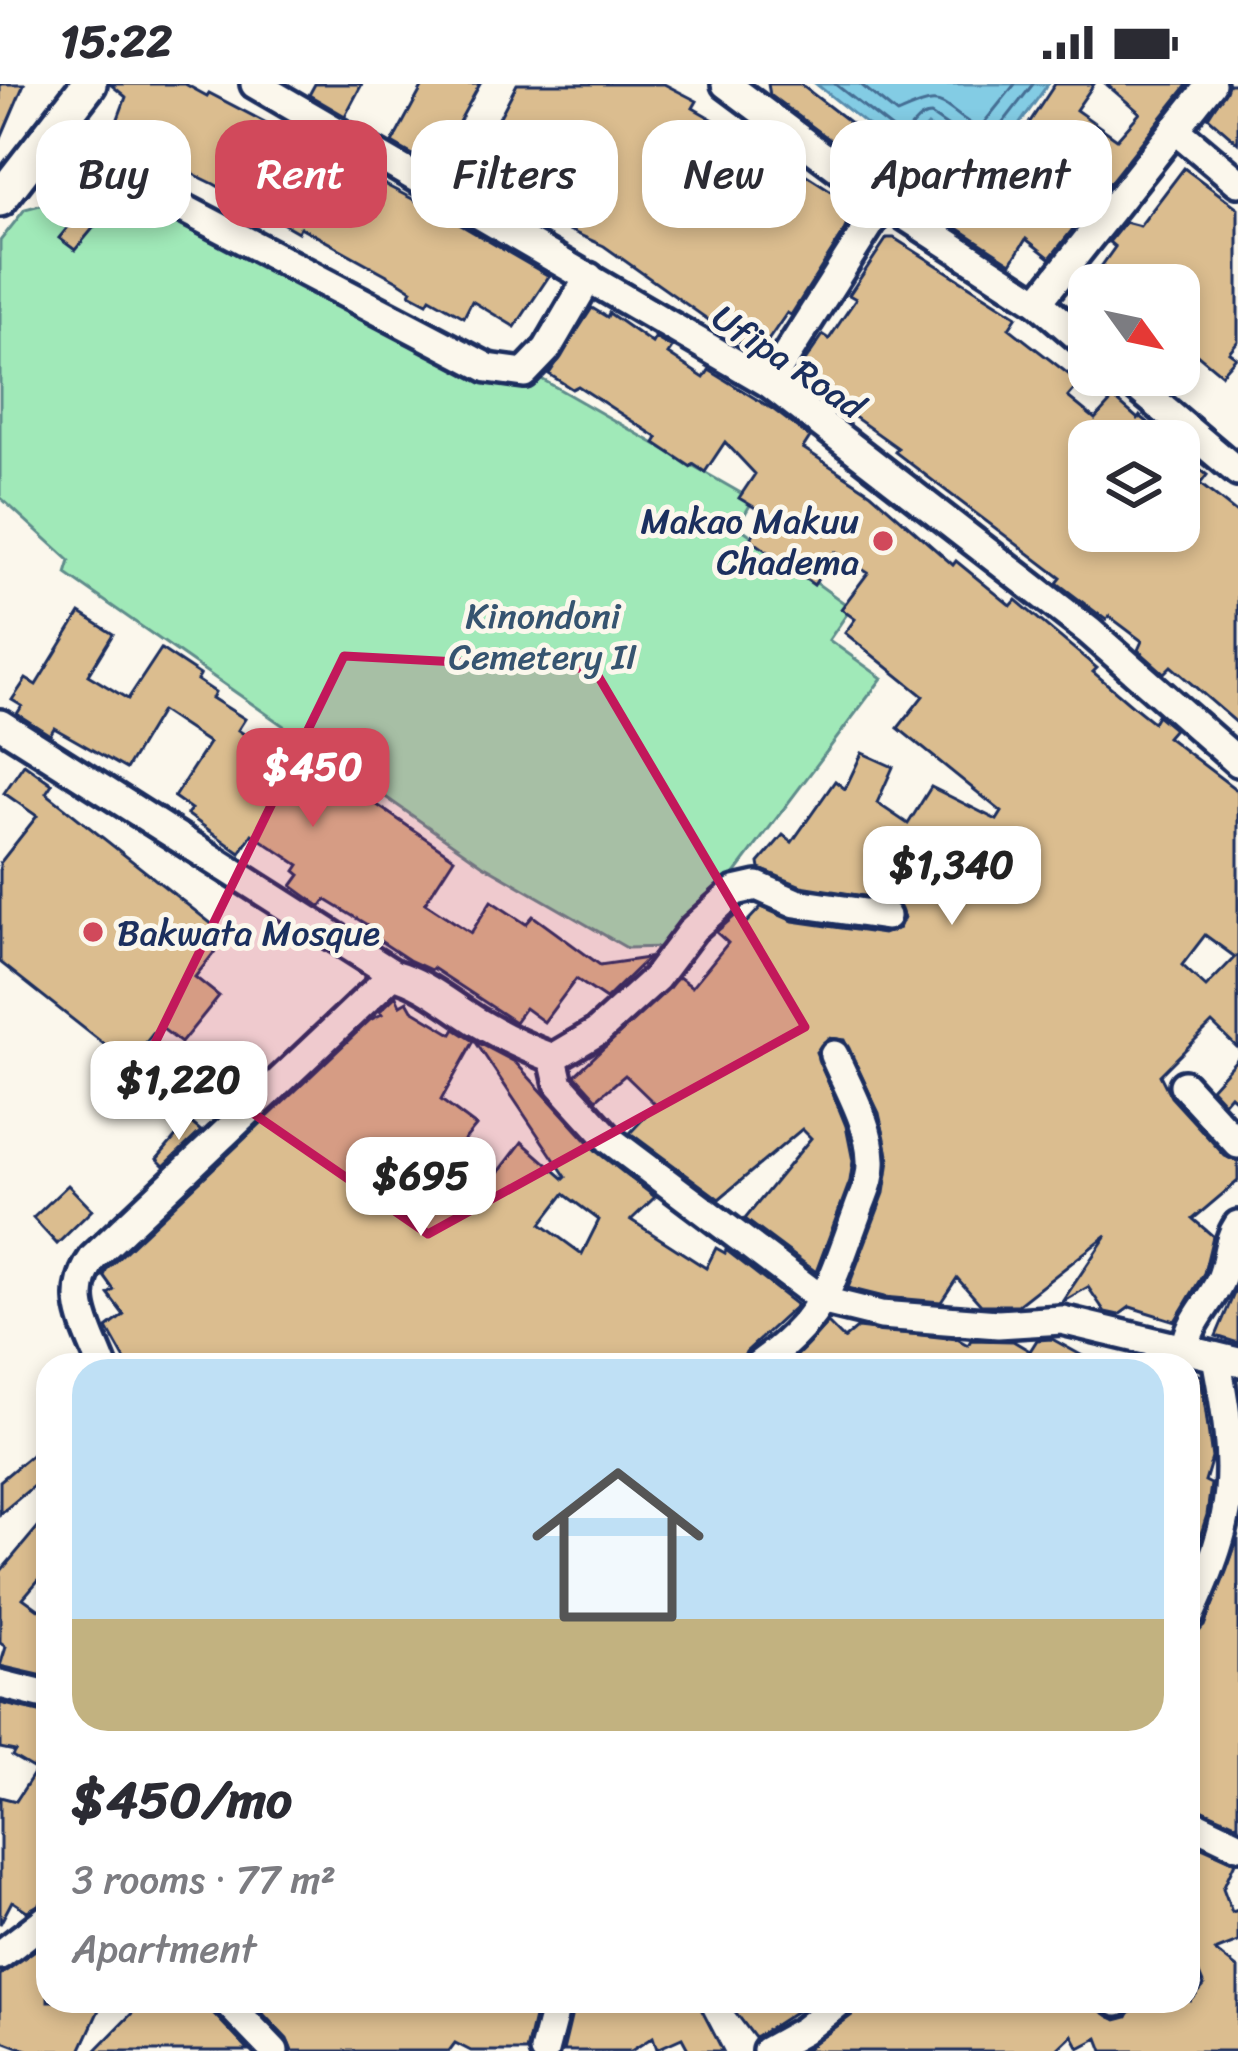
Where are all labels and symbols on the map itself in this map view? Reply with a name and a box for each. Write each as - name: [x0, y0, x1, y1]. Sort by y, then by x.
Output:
- north arrow: [1068, 264, 1200, 396]
- street label: Ufipa Road: [698, 287, 880, 438]
- place label: Makao Makuu Chadema: [641, 489, 859, 594]
- marker: Makao Makuu Chadema: [870, 528, 896, 554]
- park label: Kinondoni Cemetery II: [449, 584, 637, 689]
- pin: $450: [242, 728, 384, 830]
- pin: $1,340: [854, 826, 1050, 928]
- place label: Bakwata Mosque: [117, 901, 380, 965]
- marker: Bakwata Mosque: [80, 919, 106, 945]
- pin: $1,220: [81, 1041, 277, 1143]
- pin: $695: [350, 1137, 492, 1239]

